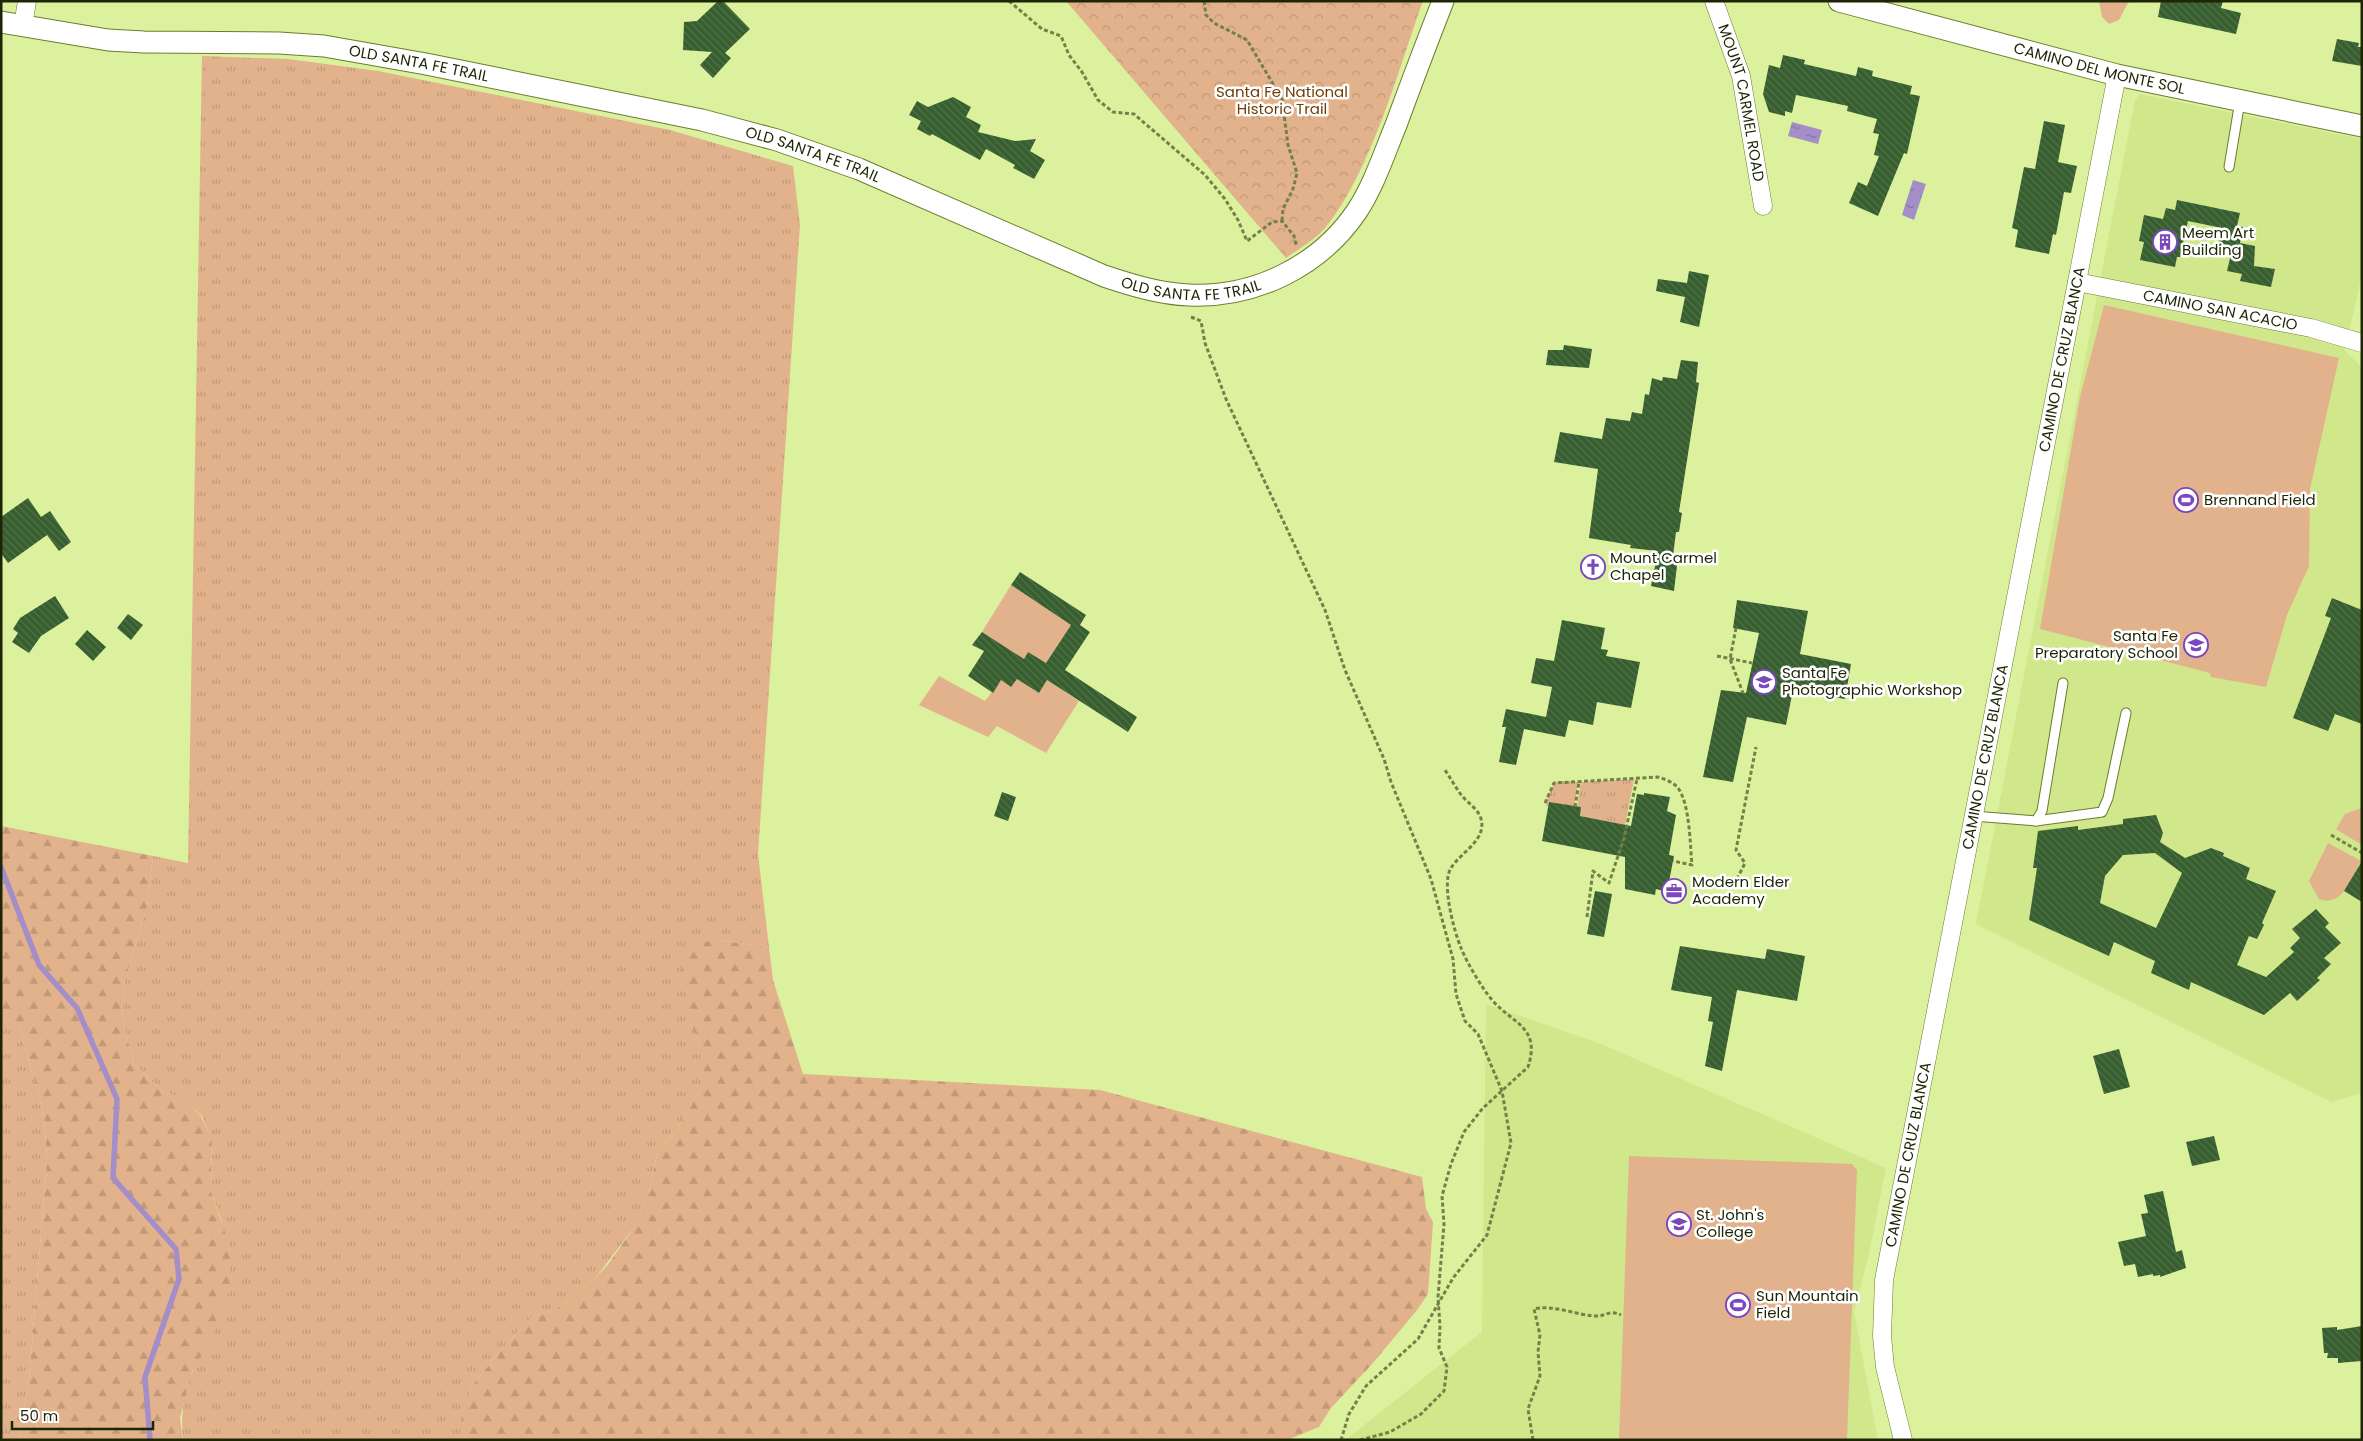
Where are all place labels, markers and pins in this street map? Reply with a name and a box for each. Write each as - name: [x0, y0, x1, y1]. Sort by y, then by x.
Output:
- place label: Meem Art Building: [2182, 222, 2254, 260]
- building icon: Meem Art Building: [2152, 229, 2178, 255]
- sports icon: Brennand Field: [2173, 487, 2199, 513]
- place label: Brennand Field: [2204, 489, 2316, 510]
- place label: Mount Carmel Chapel: [1610, 547, 1717, 585]
- church icon: Mount Carmel Chapel: [1580, 554, 1606, 580]
- place label: Santa Fe Preparatory School: [2035, 625, 2178, 663]
- school or university icon: Santa Fe Preparatory School: [2183, 632, 2209, 658]
- place label: Santa Fe Photographic Workshop: [1782, 662, 1962, 700]
- school or university icon: Santa Fe Photographic Workshop: [1751, 669, 1777, 695]
- place label: Modern Elder Academy: [1692, 871, 1790, 909]
- office icon: Modern Elder Academy: [1661, 878, 1687, 904]
- place label: St. John's College: [1696, 1204, 1765, 1242]
- school or university icon: St. John's College: [1666, 1211, 1692, 1237]
- place label: Sun Mountain Field: [1756, 1285, 1859, 1323]
- sports icon: Sun Mountain Field: [1725, 1292, 1751, 1318]

